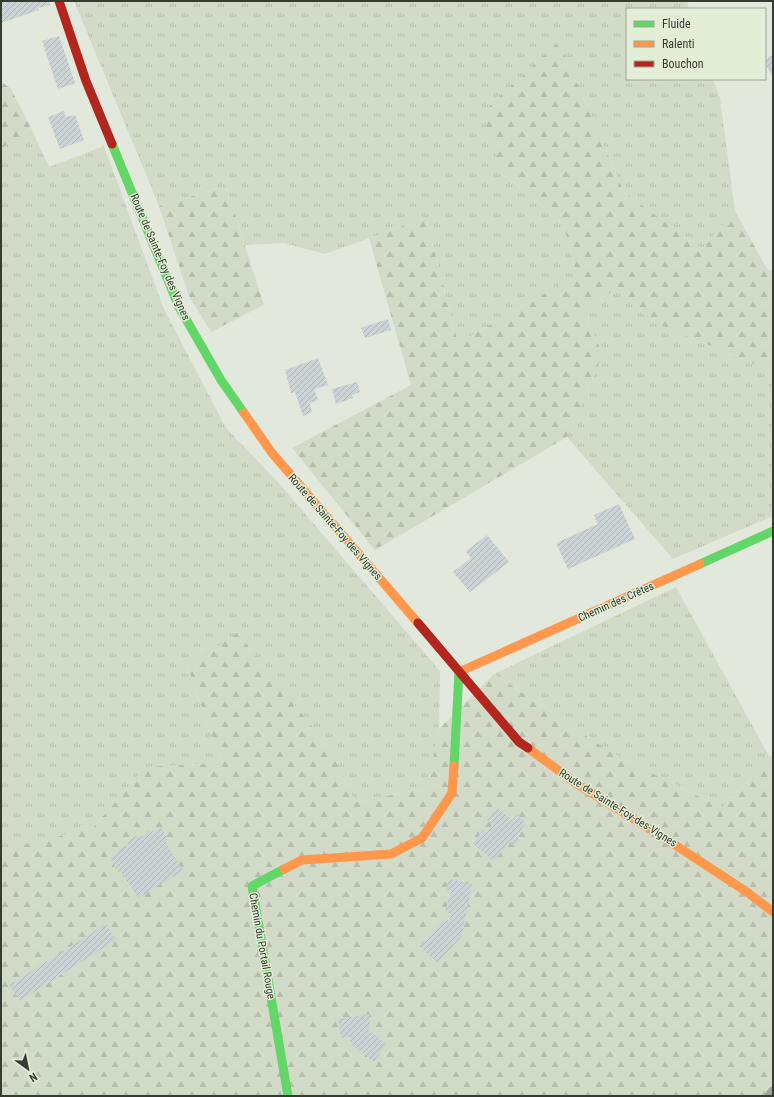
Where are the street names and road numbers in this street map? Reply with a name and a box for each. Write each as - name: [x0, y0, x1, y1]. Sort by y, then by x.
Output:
- street label: Route de Sainte-Foy des Vignes: [127, 192, 193, 322]
- street label: Route de Sainte-Foy des Vignes: [285, 471, 385, 583]
- street label: Chemin des Crêtes: [576, 579, 656, 625]
- street label: Route de Sainte-Foy-des-Vignes: [557, 766, 679, 850]
- street label: Chemin du Portail Rouge: [246, 892, 278, 1000]

